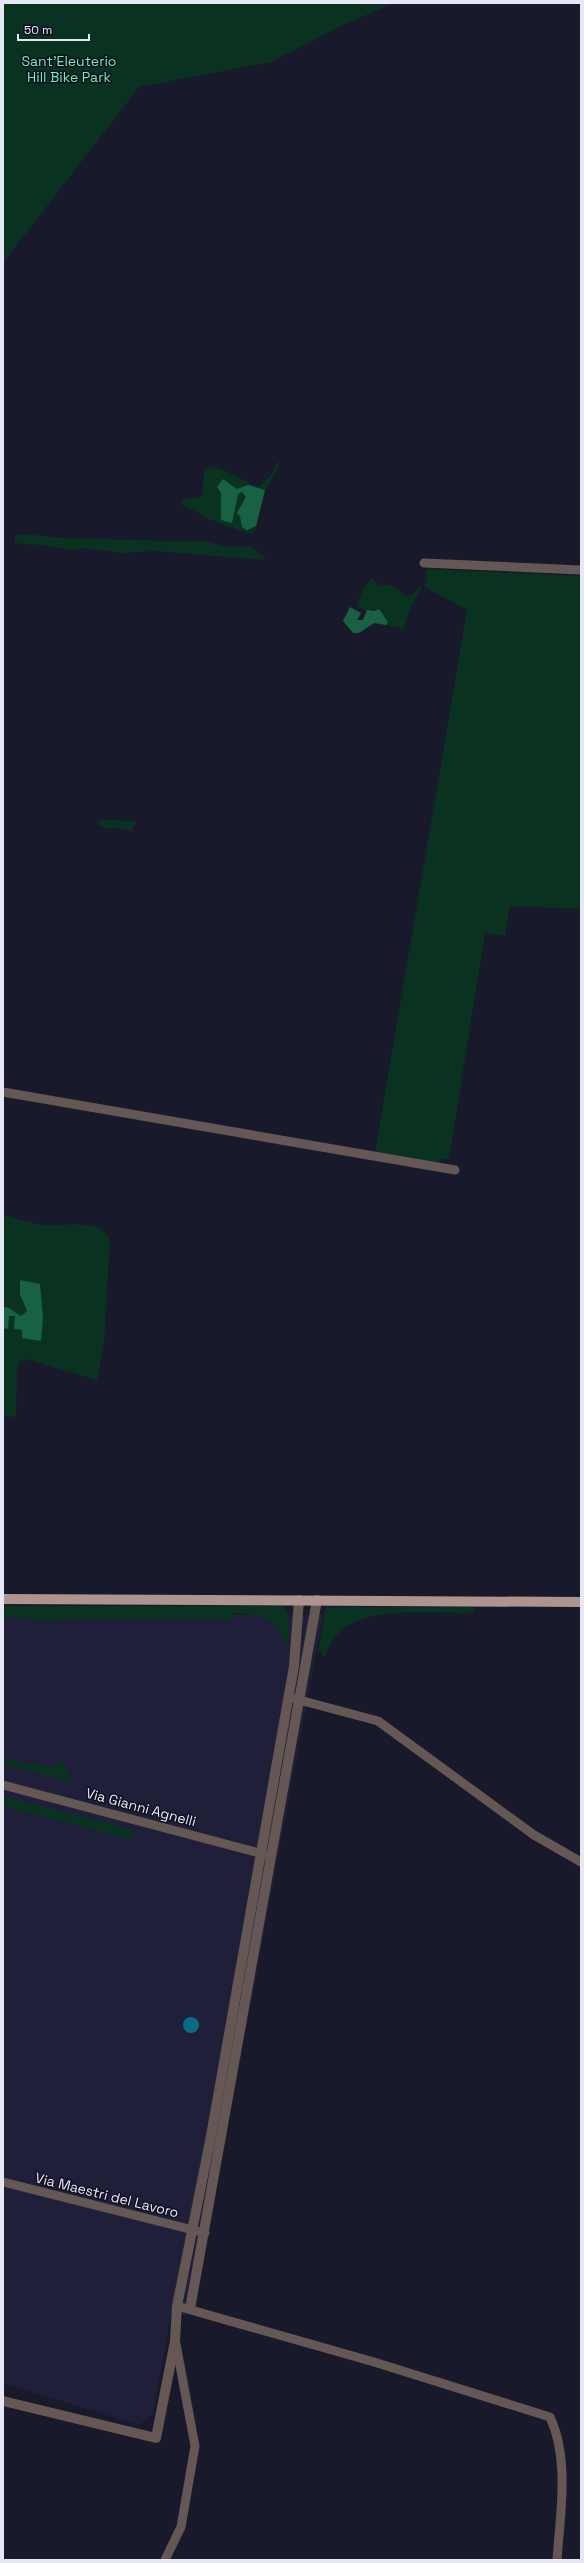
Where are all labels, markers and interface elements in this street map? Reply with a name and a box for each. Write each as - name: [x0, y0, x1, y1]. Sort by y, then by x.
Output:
- scale bar: [18, 16, 89, 42]
- text: 50 m: [24, 22, 52, 38]
- park label: Sant'Eleuterio Hill Bike Park: [21, 52, 117, 86]
- street label: Via Gianni Agnelli: [84, 1784, 198, 1830]
- street label: Via Maestri del Lavoro: [33, 2168, 181, 2222]

